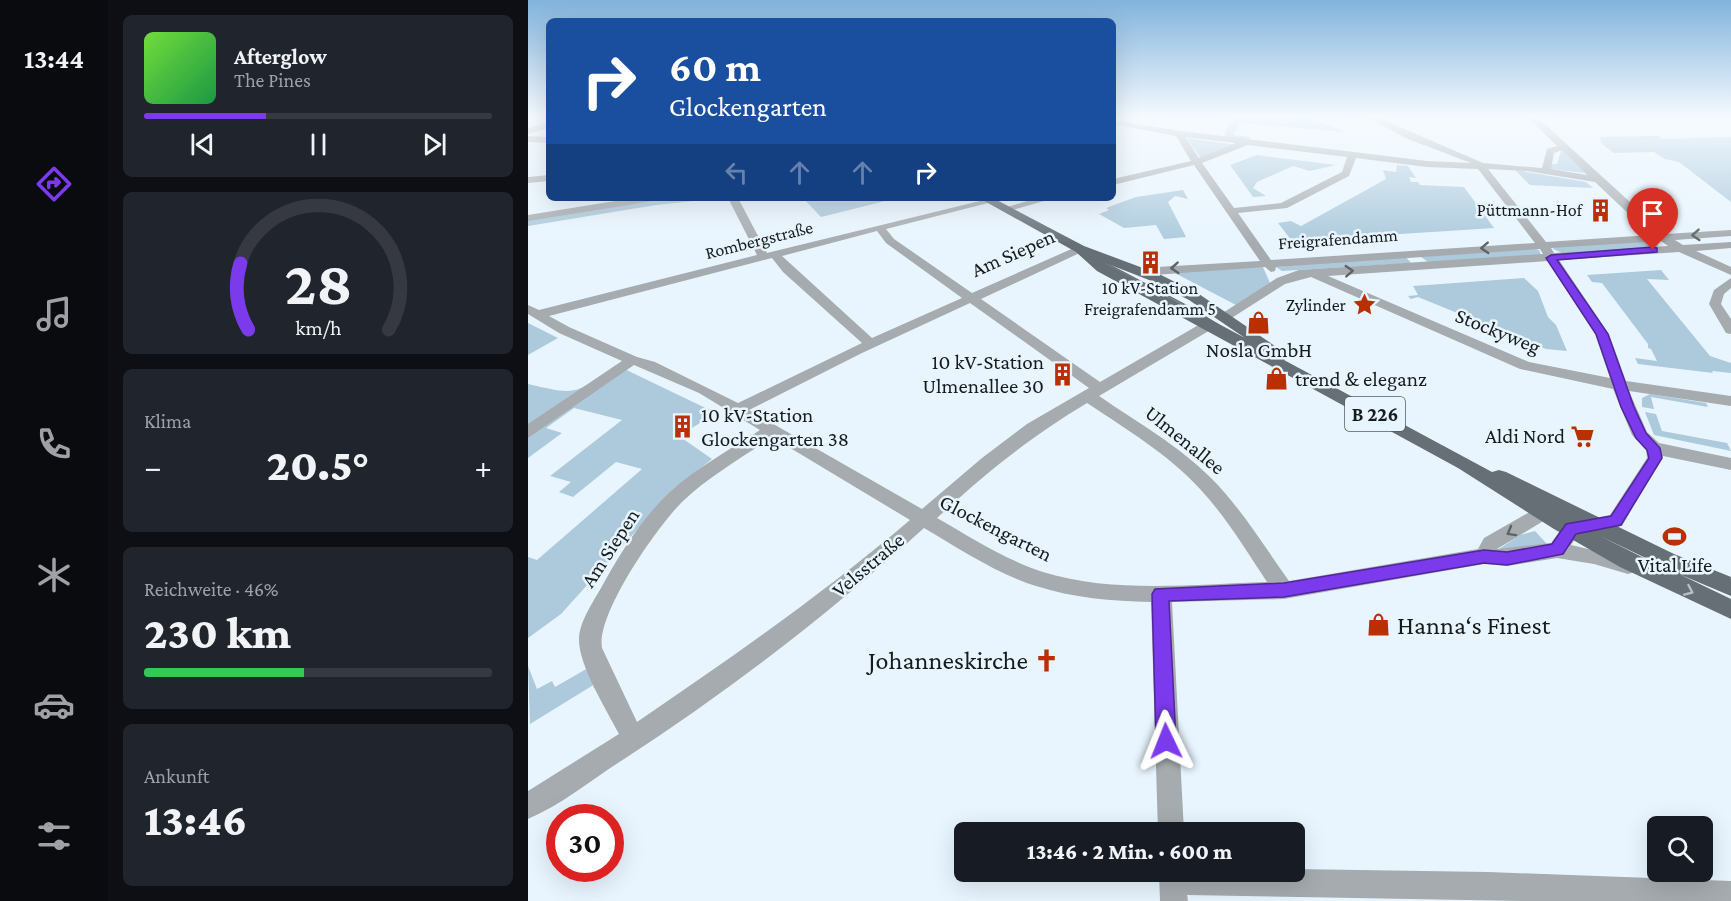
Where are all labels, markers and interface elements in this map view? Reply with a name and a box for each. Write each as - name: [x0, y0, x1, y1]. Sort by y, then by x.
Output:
- icon: right: [570, 42, 648, 120]
- text: 60 m: [669, 43, 761, 90]
- text: 13:44: [24, 44, 84, 74]
- text: Afterglow: [234, 44, 327, 69]
- text: The Pines: [234, 69, 311, 91]
- text: Glockengarten: [669, 92, 827, 122]
- icon: previous: [186, 128, 219, 161]
- icon: pause: [302, 128, 335, 161]
- icon: next: [418, 128, 451, 161]
- icon: left: [720, 156, 753, 189]
- icon: ahead: [783, 156, 816, 189]
- icon: ahead: [846, 156, 879, 189]
- icon: right: [909, 156, 942, 189]
- icon: directions: [33, 163, 75, 205]
- pin: [1627, 188, 1678, 250]
- building icon: Püttmann-Hof: [1587, 197, 1613, 223]
- icon: arrive: [1636, 197, 1669, 230]
- place label: Püttmann-Hof: [1477, 200, 1584, 220]
- street label: Rombergstraße: [703, 217, 815, 263]
- street label: Am Siepen: [968, 224, 1058, 282]
- street label: Freigrafendamm: [1277, 225, 1399, 253]
- one-way arrow: [1692, 229, 1701, 242]
- one-way arrow: [1480, 242, 1489, 255]
- text: 28: [284, 248, 352, 317]
- building icon: 10 kV-Station Freigrafendamm 5: [1137, 249, 1163, 275]
- one-way arrow: [1170, 261, 1179, 274]
- one-way arrow: [1344, 265, 1353, 278]
- place label: 10 kV-Station Freigrafendamm 5: [1084, 278, 1216, 319]
- place icon: Zylinder: [1351, 292, 1377, 318]
- icon: music: [33, 293, 75, 335]
- place label: Zylinder: [1286, 295, 1347, 315]
- street label: Stockyweg: [1452, 303, 1544, 359]
- shop icon: Nosla GmbH: [1246, 309, 1272, 335]
- text: km/h: [295, 317, 342, 341]
- place label: Nosla GmbH: [1206, 338, 1312, 362]
- place label: 10 kV-Station Ulmenallee 30: [922, 350, 1044, 398]
- building icon: 10 kV-Station Ulmenallee 30: [1049, 361, 1075, 387]
- shop icon: trend & eleganz: [1264, 366, 1290, 392]
- place label: trend & eleganz: [1295, 367, 1427, 391]
- road number: B 226: [1345, 397, 1405, 431]
- street label: Ulmenallee: [1140, 401, 1230, 479]
- place label: 10 kV-Station Glockengarten 38: [701, 403, 849, 451]
- text: Klima: [144, 410, 191, 432]
- building icon: 10 kV-Station Glockengarten 38: [670, 414, 696, 440]
- icon: phone: [33, 423, 75, 465]
- supermarket icon: Aldi Nord: [1570, 423, 1596, 449]
- place label: Aldi Nord: [1485, 424, 1565, 448]
- text: 20.5°: [266, 440, 370, 490]
- text: −: [144, 448, 161, 485]
- text: +: [475, 448, 492, 485]
- street label: Glockengarten: [936, 489, 1056, 567]
- street label: Am Siepen: [576, 504, 644, 592]
- sports icon: Vital Life: [1662, 524, 1688, 550]
- one-way arrow: [1507, 525, 1517, 537]
- street label: Velsstraße: [827, 528, 909, 602]
- place label: Vital Life: [1638, 553, 1712, 577]
- icon: climate: [33, 554, 75, 596]
- text: Reichweite · 46%: [144, 578, 279, 600]
- one-way arrow: [1683, 584, 1694, 596]
- text: 230 km: [144, 608, 291, 658]
- place label: Hanna‘s Finest: [1397, 611, 1551, 640]
- shop icon: Hanna‘s Finest: [1366, 612, 1392, 638]
- place label: Johanneskirche: [866, 646, 1028, 675]
- church icon: Johanneskirche: [1033, 647, 1059, 673]
- icon: car: [33, 684, 75, 726]
- position arrow: [1134, 709, 1198, 773]
- text: Ankunft: [144, 765, 209, 787]
- text: 13:46: [144, 795, 247, 845]
- speed limit sign: 30: [546, 804, 624, 882]
- icon: filters: [33, 815, 75, 857]
- map controls: [1647, 816, 1713, 882]
- button: search: [1647, 816, 1713, 882]
- text: 13:46 · 2 Min. · 600 m: [1027, 839, 1232, 864]

